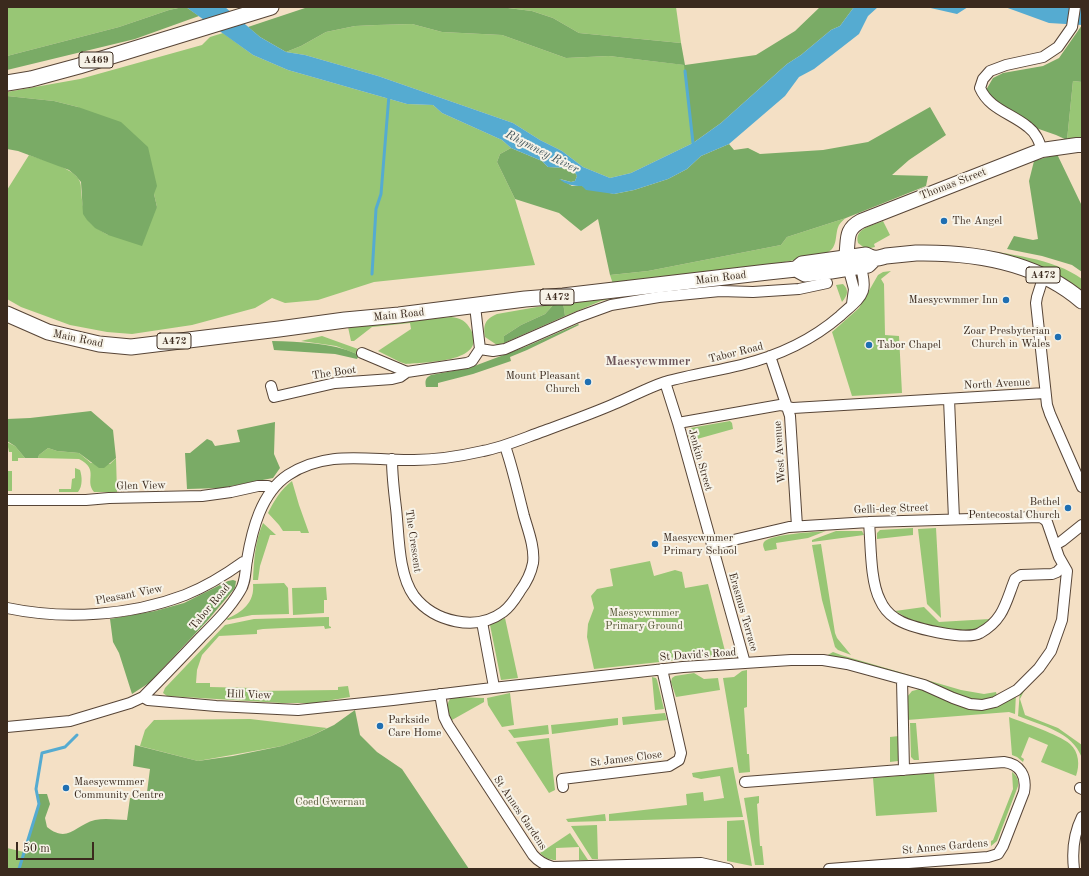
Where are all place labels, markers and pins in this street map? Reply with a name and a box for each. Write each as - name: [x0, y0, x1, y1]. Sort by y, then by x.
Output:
- place label: The Angel: [952, 214, 1002, 228]
- marker: The Angel: [939, 216, 949, 226]
- place label: Maesycwmmer Inn: [909, 293, 998, 307]
- marker: Maesycwmmer Inn: [1001, 295, 1011, 305]
- place label: Zoar Presbyterian Church in Wales: [963, 324, 1050, 350]
- marker: Zoar Presbyterian Church in Wales: [1053, 332, 1063, 342]
- place label: Tabor Chapel: [877, 338, 941, 352]
- marker: Tabor Chapel: [864, 340, 874, 350]
- place label: Mount Pleasant Church: [506, 369, 580, 395]
- marker: Mount Pleasant Church: [583, 377, 593, 387]
- place label: Bethel Pentecostal Church: [968, 495, 1060, 521]
- marker: Bethel Pentecostal Church: [1063, 503, 1073, 513]
- place label: Maesycwmmer Primary School: [663, 531, 737, 557]
- marker: Maesycwmmer Primary School: [650, 539, 660, 549]
- place label: Parkside Care Home: [388, 713, 441, 739]
- marker: Parkside Care Home: [375, 721, 385, 731]
- place label: Maesycwmmer Community Centre: [74, 775, 164, 801]
- marker: Maesycwmmer Community Centre: [61, 783, 71, 793]

